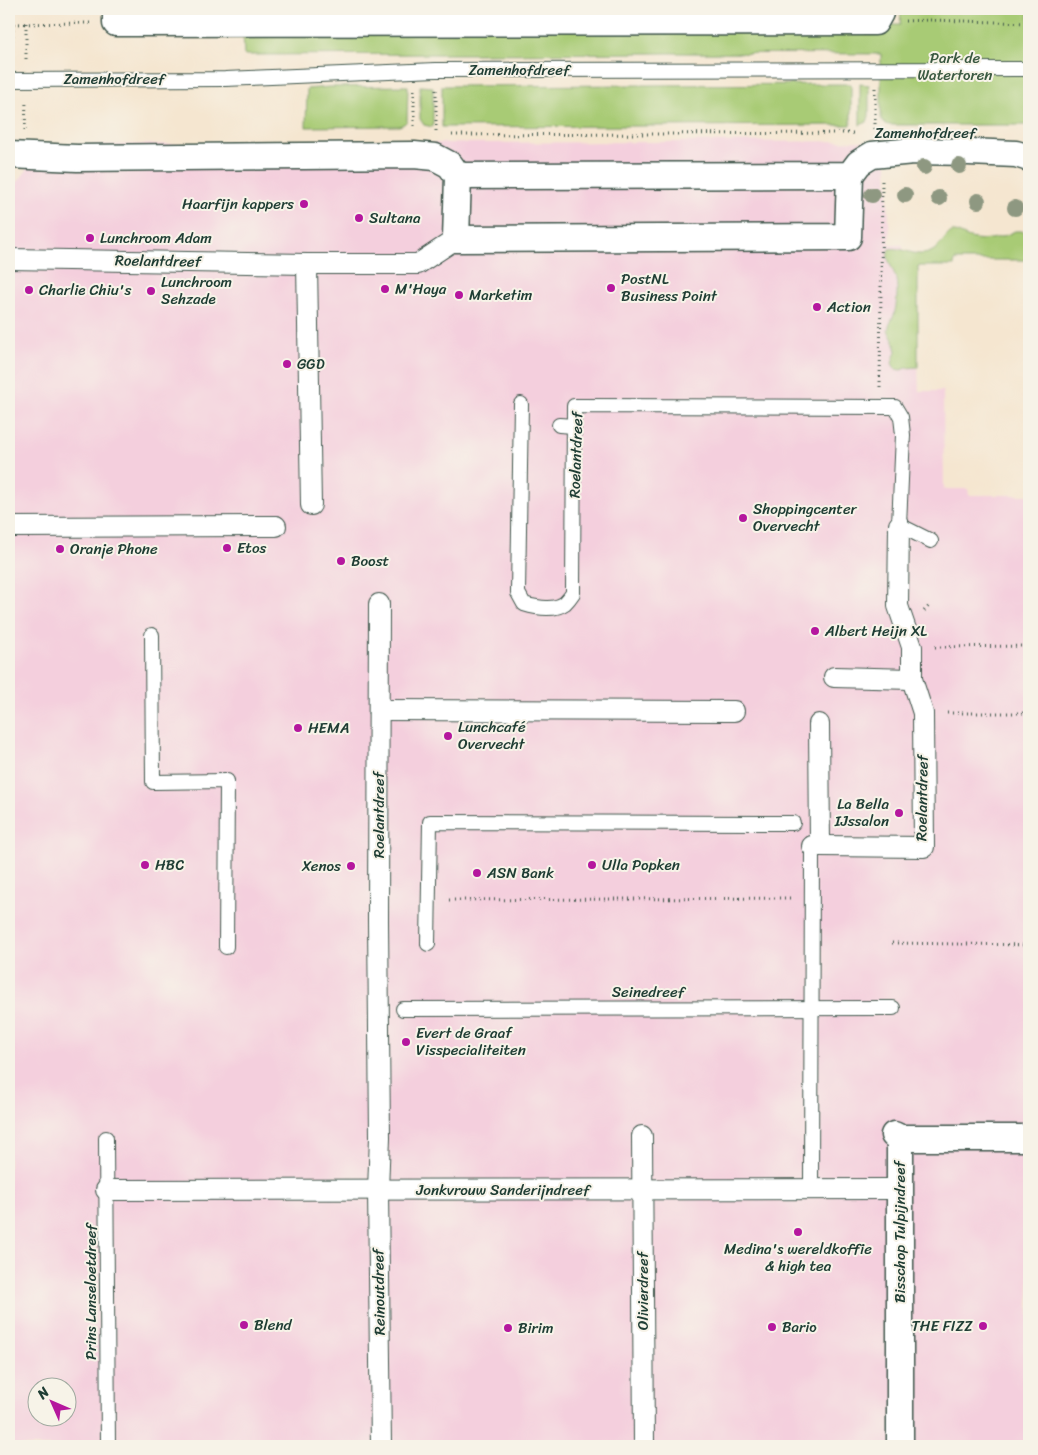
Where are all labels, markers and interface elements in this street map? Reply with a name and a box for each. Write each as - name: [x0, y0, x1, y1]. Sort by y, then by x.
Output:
- park label: Park de Watertoren: [918, 45, 992, 88]
- street label: Zamenhofdreef: [468, 57, 572, 83]
- street label: Zamenhofdreef: [63, 66, 167, 92]
- street label: Zamenhofdreef: [874, 120, 978, 146]
- place label: Haarfijn kappers: [182, 191, 294, 217]
- marker: Haarfijn kappers: [298, 198, 310, 210]
- place label: Sultana: [369, 205, 421, 231]
- marker: Sultana: [353, 212, 365, 224]
- place label: Lunchroom Adam: [100, 225, 212, 251]
- marker: Lunchroom Adam: [84, 232, 96, 244]
- street label: Roelantdreef: [115, 247, 203, 275]
- place label: PostNL Business Point: [621, 266, 718, 309]
- place label: Lunchroom Sehzade: [161, 269, 232, 312]
- place label: M'Haya: [395, 276, 447, 302]
- place label: Charlie Chiu's: [39, 277, 131, 303]
- place label: Marketim: [469, 282, 533, 308]
- marker: PostNL Business Point: [605, 282, 617, 294]
- marker: M'Haya: [379, 283, 391, 295]
- marker: Charlie Chiu's: [23, 284, 35, 296]
- marker: Lunchroom Sehzade: [145, 285, 157, 297]
- marker: Marketim: [453, 289, 465, 301]
- place label: Action: [826, 294, 871, 320]
- marker: Action: [811, 301, 823, 313]
- place label: GGD: [297, 351, 325, 377]
- marker: GGD: [281, 358, 293, 370]
- street label: Roelantdreef: [562, 410, 591, 499]
- place label: Shoppingcenter Overvecht: [753, 496, 858, 539]
- marker: Shoppingcenter Overvecht: [737, 512, 749, 524]
- place label: Etos: [237, 535, 267, 561]
- place label: Oranje Phone: [70, 536, 158, 562]
- marker: Etos: [221, 542, 233, 554]
- marker: Oranje Phone: [54, 543, 66, 555]
- place label: Boost: [351, 548, 390, 574]
- marker: Boost: [335, 555, 347, 567]
- place label: Albert Heijn XL: [824, 618, 927, 644]
- marker: Albert Heijn XL: [809, 625, 821, 637]
- place label: Lunchcafé Overvecht: [458, 714, 526, 757]
- place label: HEMA: [308, 715, 350, 741]
- marker: HEMA: [292, 722, 304, 734]
- marker: Lunchcafé Overvecht: [442, 730, 454, 742]
- street label: Roelantdreef: [908, 753, 936, 841]
- street label: Roelantdreef: [366, 770, 392, 858]
- place label: La Bella IJssalon: [834, 791, 889, 834]
- marker: La Bella IJssalon: [893, 807, 905, 819]
- place label: HBC: [155, 852, 184, 878]
- place label: Ulla Popken: [602, 852, 680, 878]
- place label: Xenos: [301, 853, 341, 879]
- marker: HBC: [139, 859, 151, 871]
- marker: Ulla Popken: [586, 859, 598, 871]
- marker: Xenos: [345, 860, 357, 872]
- place label: ASN Bank: [486, 860, 554, 886]
- marker: ASN Bank: [471, 867, 483, 879]
- street label: Seinedreef: [612, 979, 687, 1005]
- place label: Evert de Graaf Visspecialiteiten: [416, 1020, 526, 1063]
- marker: Evert de Graaf Visspecialiteiten: [400, 1036, 412, 1048]
- street label: Bisschop Tulpijndreef: [887, 1159, 913, 1303]
- street label: Jonkvrouw Sanderijndreef: [415, 1177, 592, 1203]
- street label: Prins Lanseloetdreef: [78, 1222, 104, 1360]
- marker: Medina's wereldkoffie & high tea: [792, 1226, 804, 1238]
- place label: Medina's wereldkoffie & high tea: [724, 1236, 872, 1279]
- street label: Reinoutdreef: [365, 1247, 393, 1336]
- street label: Olivierdreef: [630, 1250, 656, 1330]
- place label: Blend: [254, 1312, 293, 1338]
- place label: THE FIZZ: [911, 1313, 973, 1339]
- place label: Bario: [782, 1314, 817, 1340]
- place label: Birim: [518, 1315, 553, 1341]
- marker: Blend: [238, 1319, 250, 1331]
- marker: THE FIZZ: [977, 1320, 989, 1332]
- marker: Bario: [766, 1321, 778, 1333]
- marker: Birim: [502, 1322, 514, 1334]
- north arrow: [28, 1378, 78, 1428]
- text: N: [30, 1381, 56, 1406]

